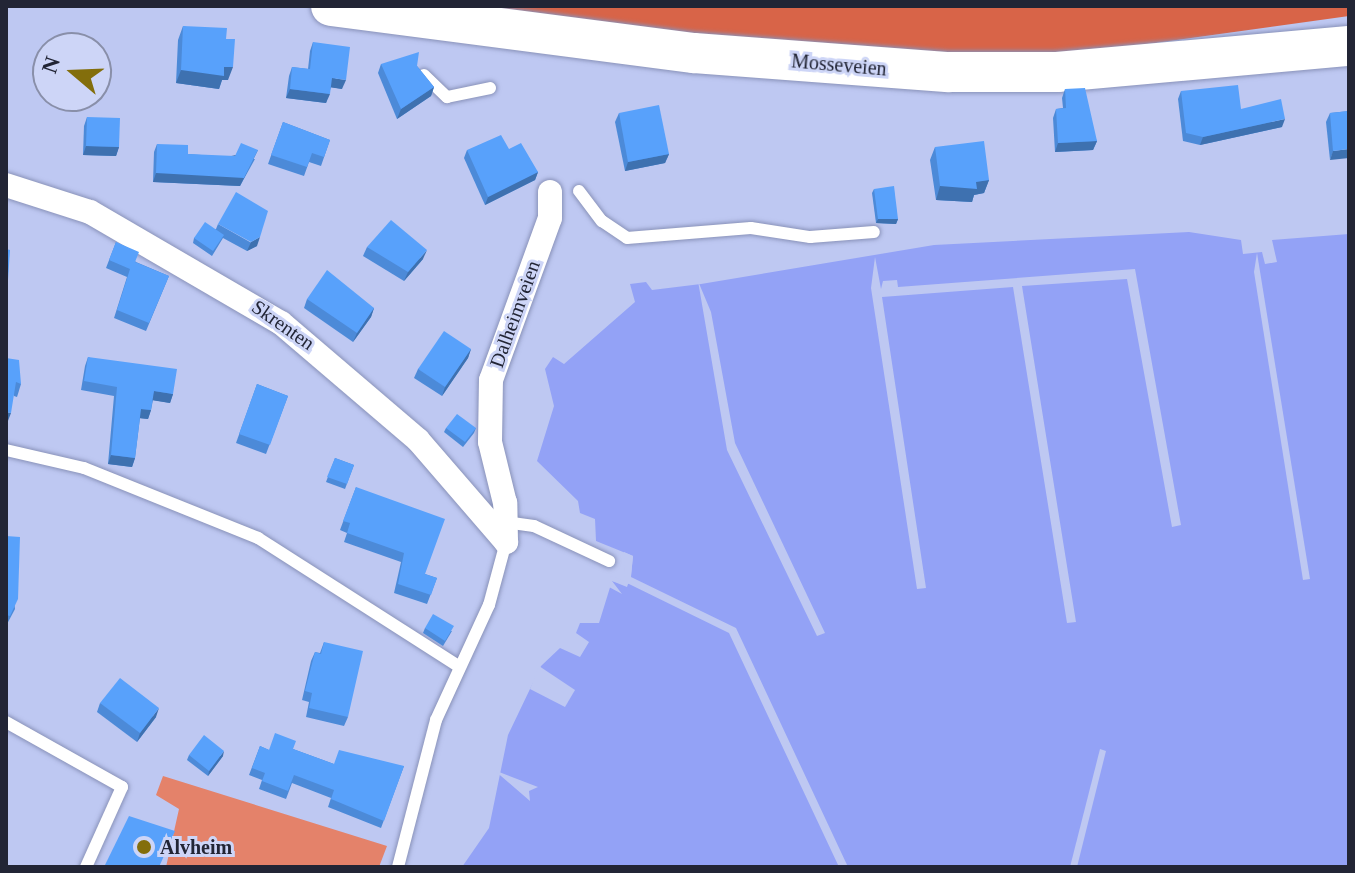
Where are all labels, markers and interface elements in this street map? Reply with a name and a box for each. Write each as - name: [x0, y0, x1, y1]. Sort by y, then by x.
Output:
- north arrow: [32, 32, 112, 112]
- street label: Mosseveien: [790, 49, 888, 81]
- text: N: [36, 53, 65, 76]
- street label: Dalheimveien: [485, 257, 545, 371]
- street label: Skrenten: [247, 295, 319, 355]
- place label: Alvheim: [160, 835, 232, 859]
- marker: Alvheim: [135, 838, 153, 856]

